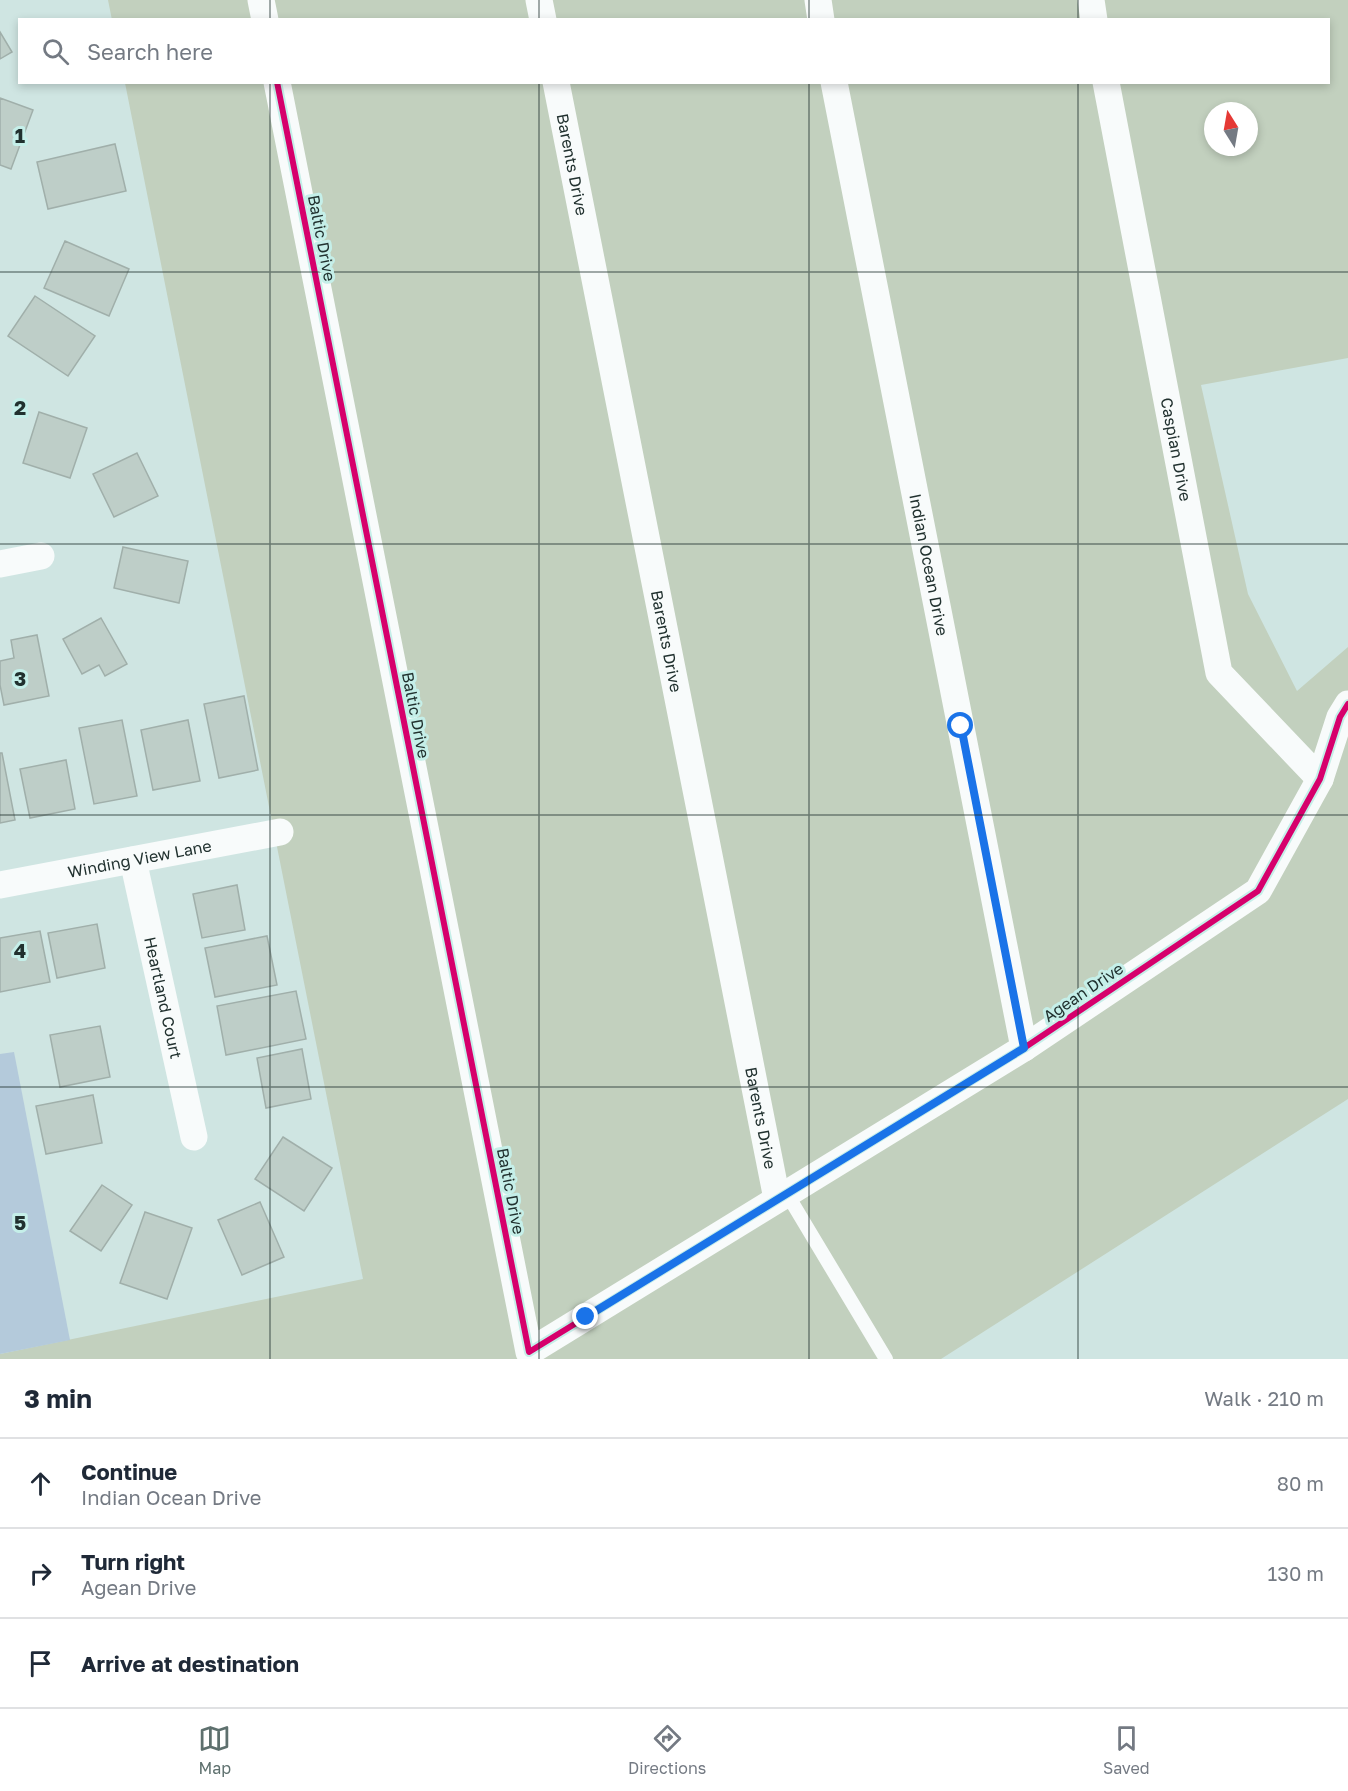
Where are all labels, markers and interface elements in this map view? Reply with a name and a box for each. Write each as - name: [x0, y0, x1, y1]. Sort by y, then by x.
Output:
- search box: [18, 18, 1330, 84]
- icon: search: [39, 35, 72, 68]
- text: Search here: [87, 38, 213, 65]
- north arrow: [1204, 102, 1258, 156]
- street label: Barents Drive: [552, 112, 592, 217]
- text: 1: [15, 123, 25, 147]
- street label: Baltic Drive: [304, 193, 340, 283]
- text: 2: [14, 395, 26, 419]
- street label: Caspian Drive: [1157, 396, 1196, 503]
- street label: Indian Ocean Drive: [905, 492, 953, 638]
- street label: Barents Drive: [647, 588, 686, 694]
- text: 3: [14, 666, 26, 690]
- street label: Baltic Drive: [398, 670, 434, 760]
- route start: [947, 712, 973, 738]
- street label: Winding View Lane: [66, 835, 213, 882]
- street label: Heartland Court: [140, 935, 186, 1061]
- text: 4: [14, 938, 26, 962]
- street label: Agean Drive: [1039, 958, 1127, 1026]
- street label: Barents Drive: [741, 1065, 781, 1171]
- street label: Baltic Drive: [493, 1146, 529, 1236]
- text: 5: [14, 1210, 26, 1234]
- route end: [572, 1303, 598, 1329]
- text: 3 min: [24, 1383, 92, 1414]
- text: Walk · 210 m: [1204, 1386, 1324, 1410]
- text: Continue: [81, 1458, 177, 1485]
- icon: ahead: [24, 1467, 57, 1500]
- text: 80 m: [1277, 1471, 1324, 1495]
- text: Indian Ocean Drive: [81, 1485, 261, 1509]
- text: Turn right: [81, 1548, 185, 1575]
- icon: right: [24, 1557, 57, 1590]
- text: 130 m: [1268, 1561, 1324, 1585]
- text: Agean Drive: [81, 1575, 196, 1599]
- icon: arrive: [24, 1647, 57, 1680]
- text: Arrive at destination: [81, 1650, 299, 1677]
- tab: Map: [198, 1722, 231, 1778]
- tab: Directions: [628, 1722, 706, 1778]
- tab: Saved: [1103, 1722, 1150, 1778]

